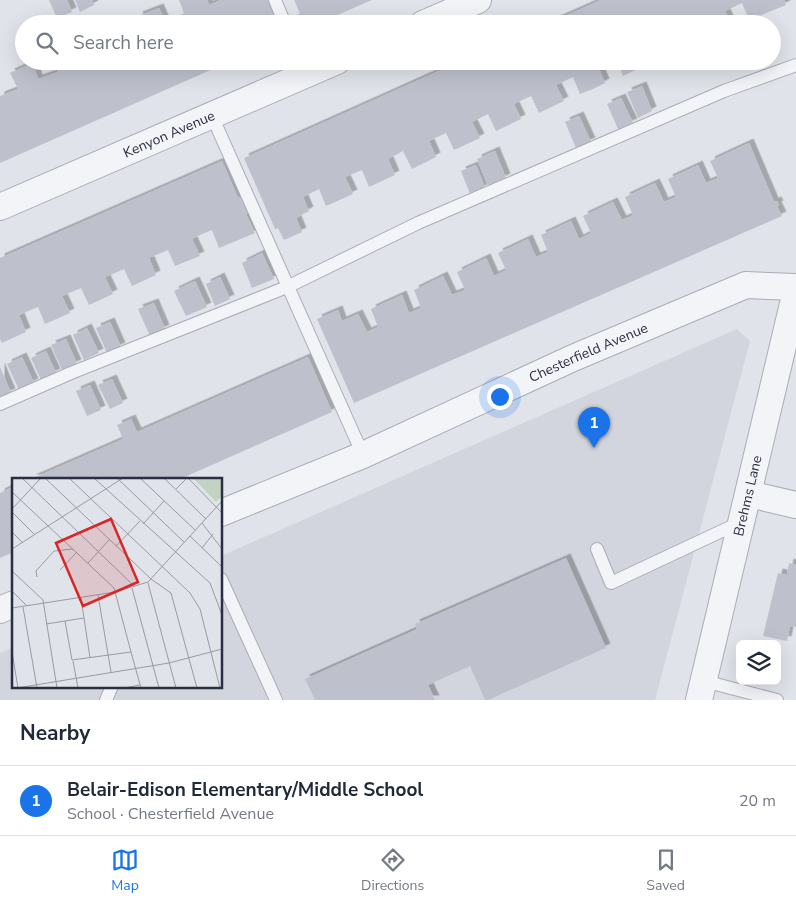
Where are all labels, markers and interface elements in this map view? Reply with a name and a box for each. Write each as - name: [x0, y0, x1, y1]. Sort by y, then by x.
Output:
- search box: [15, 15, 781, 70]
- icon: search: [33, 29, 61, 57]
- text: Search here: [73, 30, 174, 56]
- street label: Kenyon Avenue: [120, 106, 218, 163]
- street label: Chesterfield Avenue: [526, 318, 651, 387]
- your location: [487, 384, 513, 410]
- pin: 1: [578, 407, 610, 448]
- street label: Brehms Lane: [729, 453, 767, 538]
- inset map: [12, 478, 222, 688]
- map controls: [736, 640, 781, 685]
- button: layers: [736, 640, 781, 685]
- text: Nearby: [20, 719, 90, 747]
- text: Belair-Edison Elementary/Middle School: [67, 777, 423, 803]
- text: 1: [31, 790, 41, 812]
- text: 20 m: [739, 790, 776, 812]
- text: School · Chesterfield Avenue: [67, 803, 274, 825]
- tab: Map: [111, 846, 139, 895]
- tab: Directions: [361, 846, 424, 895]
- tab: Saved: [646, 846, 685, 895]

